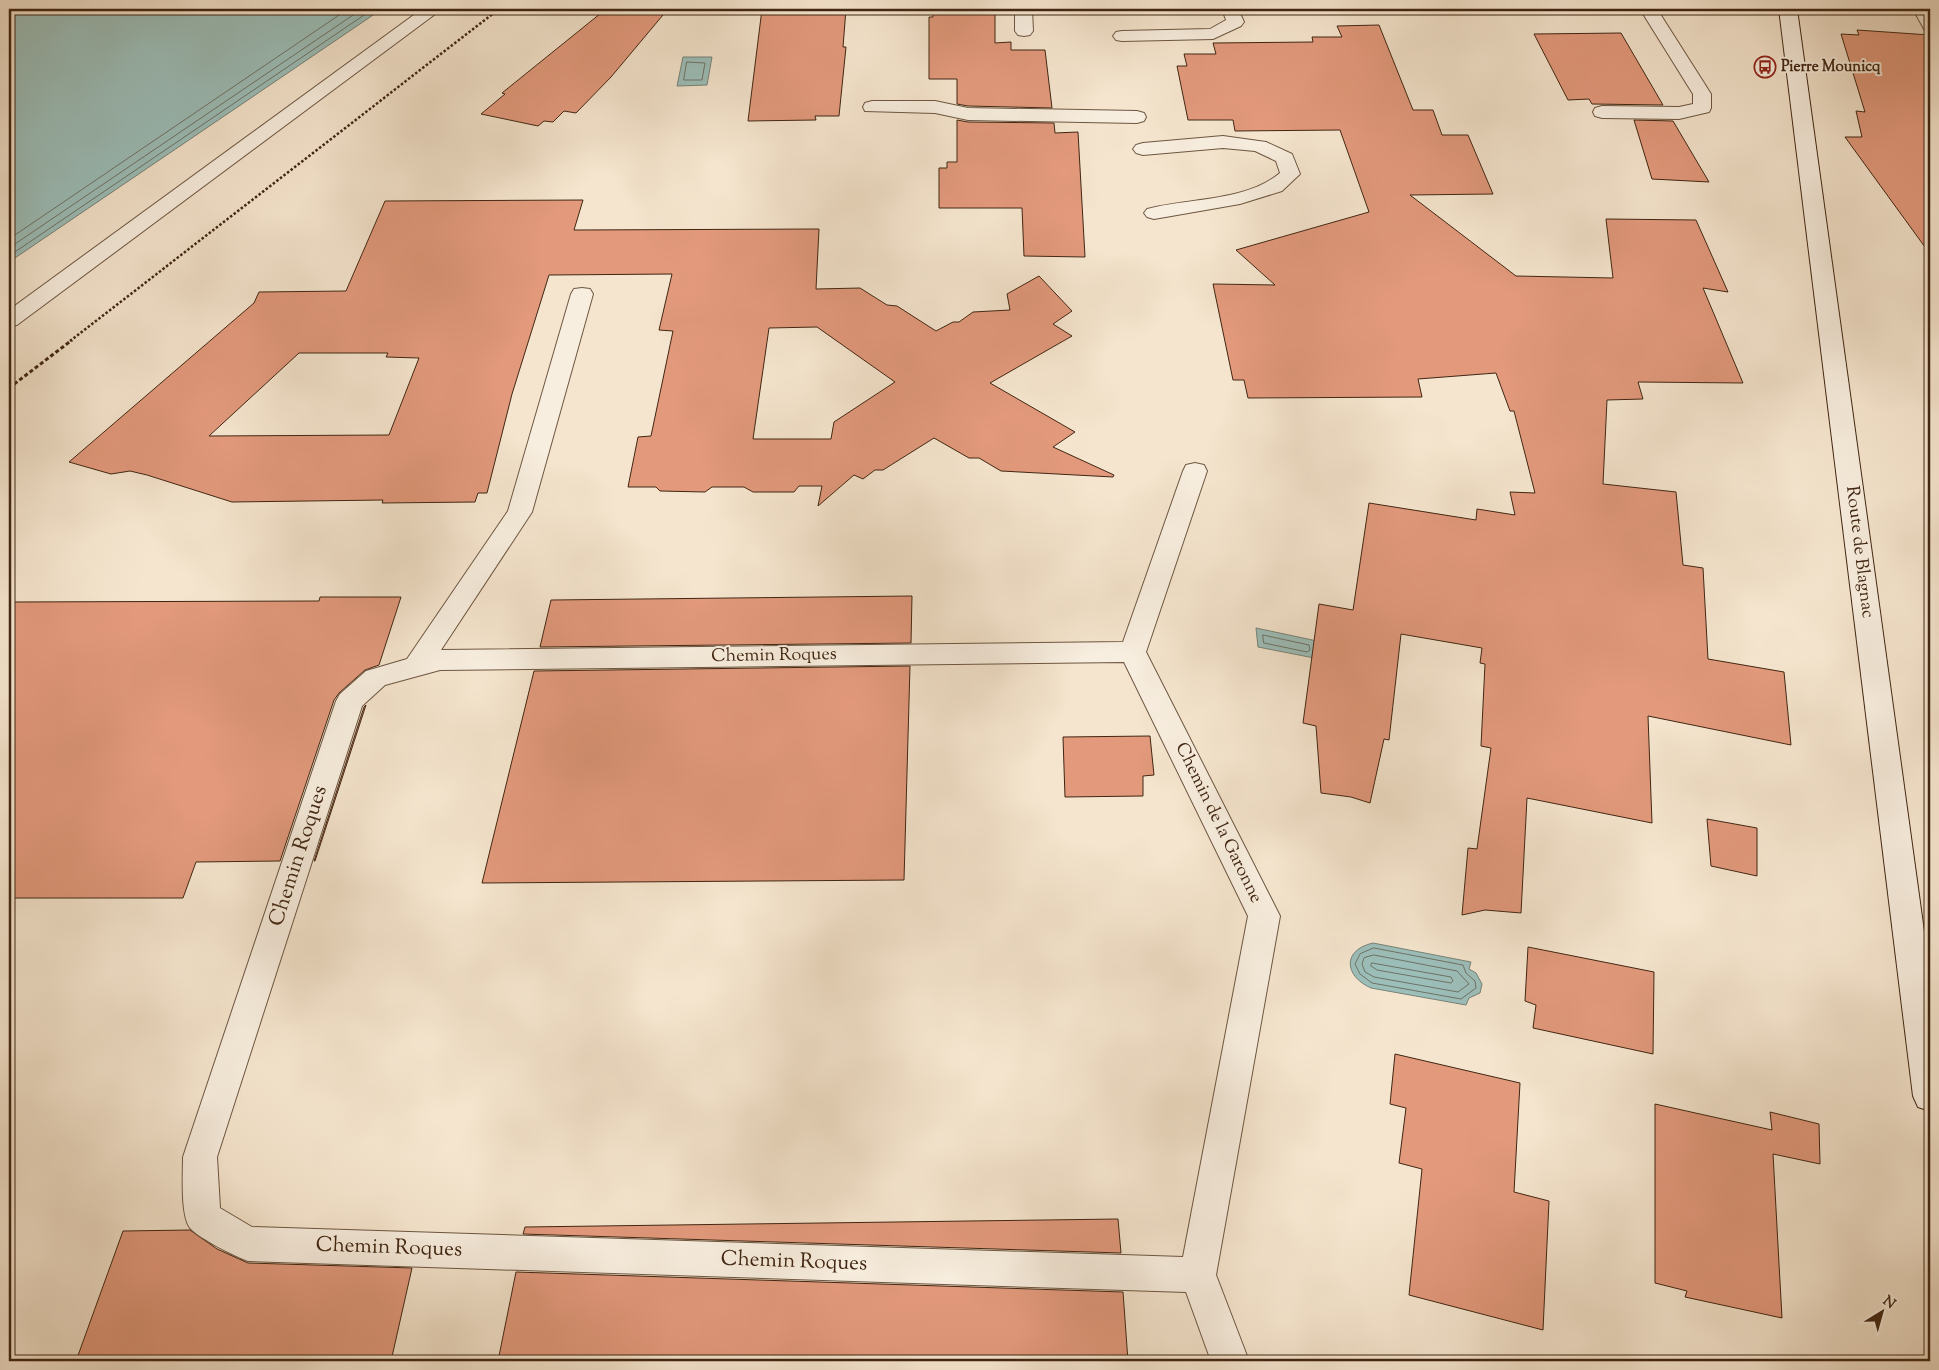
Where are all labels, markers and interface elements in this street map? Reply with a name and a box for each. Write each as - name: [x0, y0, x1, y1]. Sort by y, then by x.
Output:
- bus stop icon: Pierre Mounicq: [1753, 55, 1777, 79]
- place label: Pierre Mounicq: [1781, 57, 1881, 78]
- street label: Route de Blagnac: [1838, 484, 1880, 620]
- street label: Chemin Roques: [711, 642, 837, 670]
- street label: Chemin de la Garonne: [1168, 738, 1268, 908]
- street label: Chemin Roques: [262, 782, 336, 930]
- street label: Chemin Roques: [315, 1230, 463, 1266]
- street label: Chemin Roques: [720, 1244, 868, 1280]
- north arrow: [1856, 1288, 1906, 1338]
- text: N: [1878, 1292, 1899, 1315]

